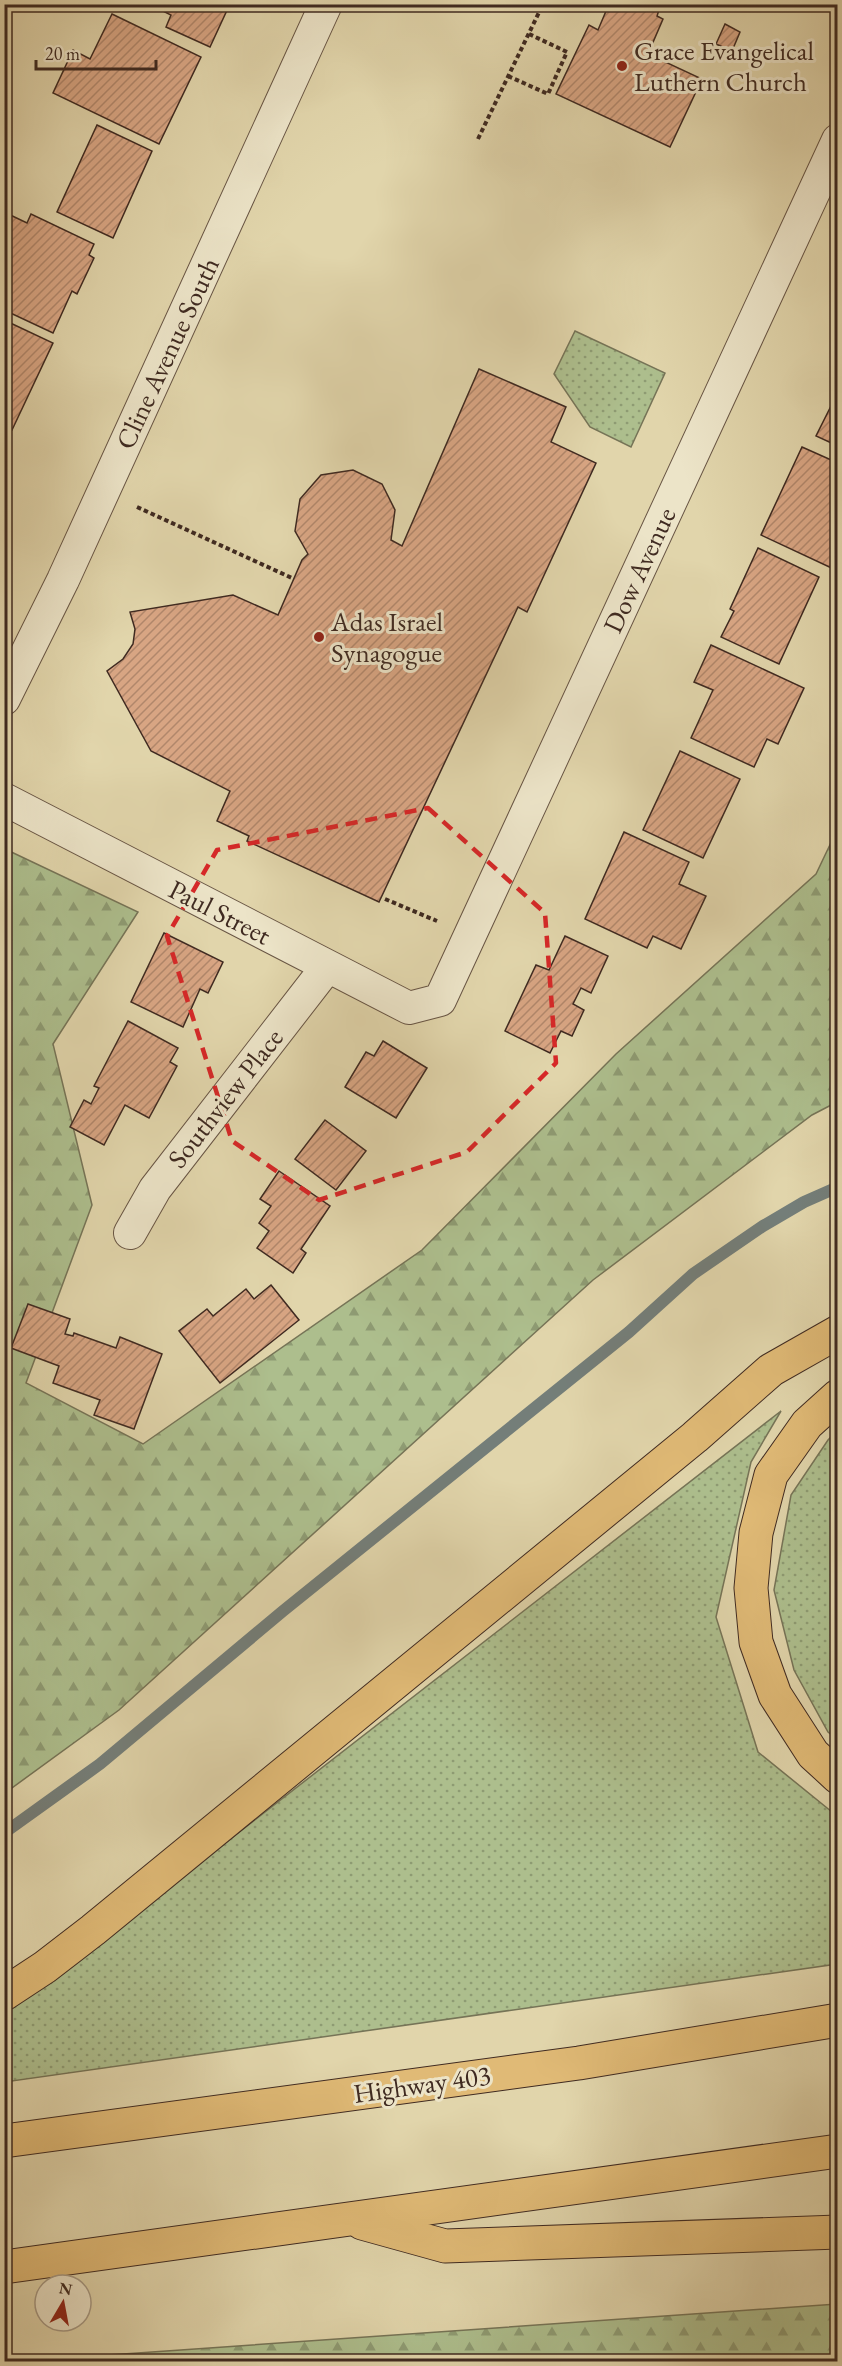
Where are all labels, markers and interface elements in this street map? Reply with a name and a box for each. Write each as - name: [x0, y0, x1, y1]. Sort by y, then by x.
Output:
- scale bar: [36, 33, 156, 71]
- place label: Grace Evangelical Luthern Church: [634, 33, 814, 99]
- text: 20 m: [45, 42, 80, 65]
- marker: Grace Evangelical Luthern Church: [615, 59, 629, 73]
- street label: Cline Avenue South: [107, 251, 227, 455]
- street label: Dow Avenue: [595, 502, 683, 638]
- place label: Adas Israel Synagogue: [330, 604, 443, 670]
- marker: Adas Israel Synagogue: [312, 630, 326, 644]
- street label: Paul Street: [163, 871, 277, 953]
- street label: Southview Place: [160, 1021, 290, 1175]
- street label: Highway 403: [351, 2057, 493, 2111]
- north arrow: [33, 2273, 93, 2333]
- text: N: [57, 2277, 74, 2300]

